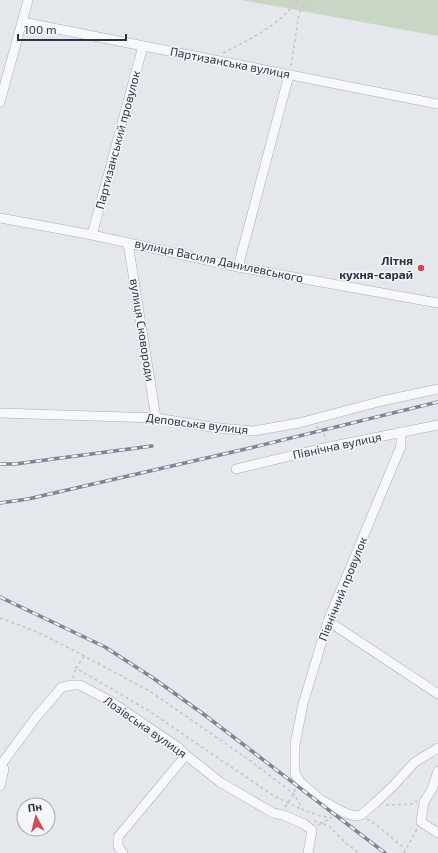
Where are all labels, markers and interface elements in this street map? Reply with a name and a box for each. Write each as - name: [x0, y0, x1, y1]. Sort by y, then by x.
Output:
- scale bar: [18, 16, 126, 42]
- text: 100 m: [24, 22, 56, 36]
- street label: Партизанська вулиця: [169, 44, 291, 82]
- street label: Партизанський провулок: [92, 68, 143, 211]
- street label: вулиця Василя Данилевського: [133, 235, 305, 286]
- place label: Літня кухня-сарай: [339, 253, 413, 281]
- marker: Літня кухня-сарай: [416, 263, 426, 273]
- street label: вулиця Сковороди: [127, 277, 158, 382]
- street label: Деповська вулиця: [145, 410, 249, 437]
- street label: Північна вулиця: [291, 429, 383, 462]
- street label: Північний провулок: [315, 534, 371, 643]
- street label: Лозівська вулиця: [101, 692, 190, 761]
- north arrow: [16, 797, 56, 837]
- text: Пн: [27, 799, 43, 814]

